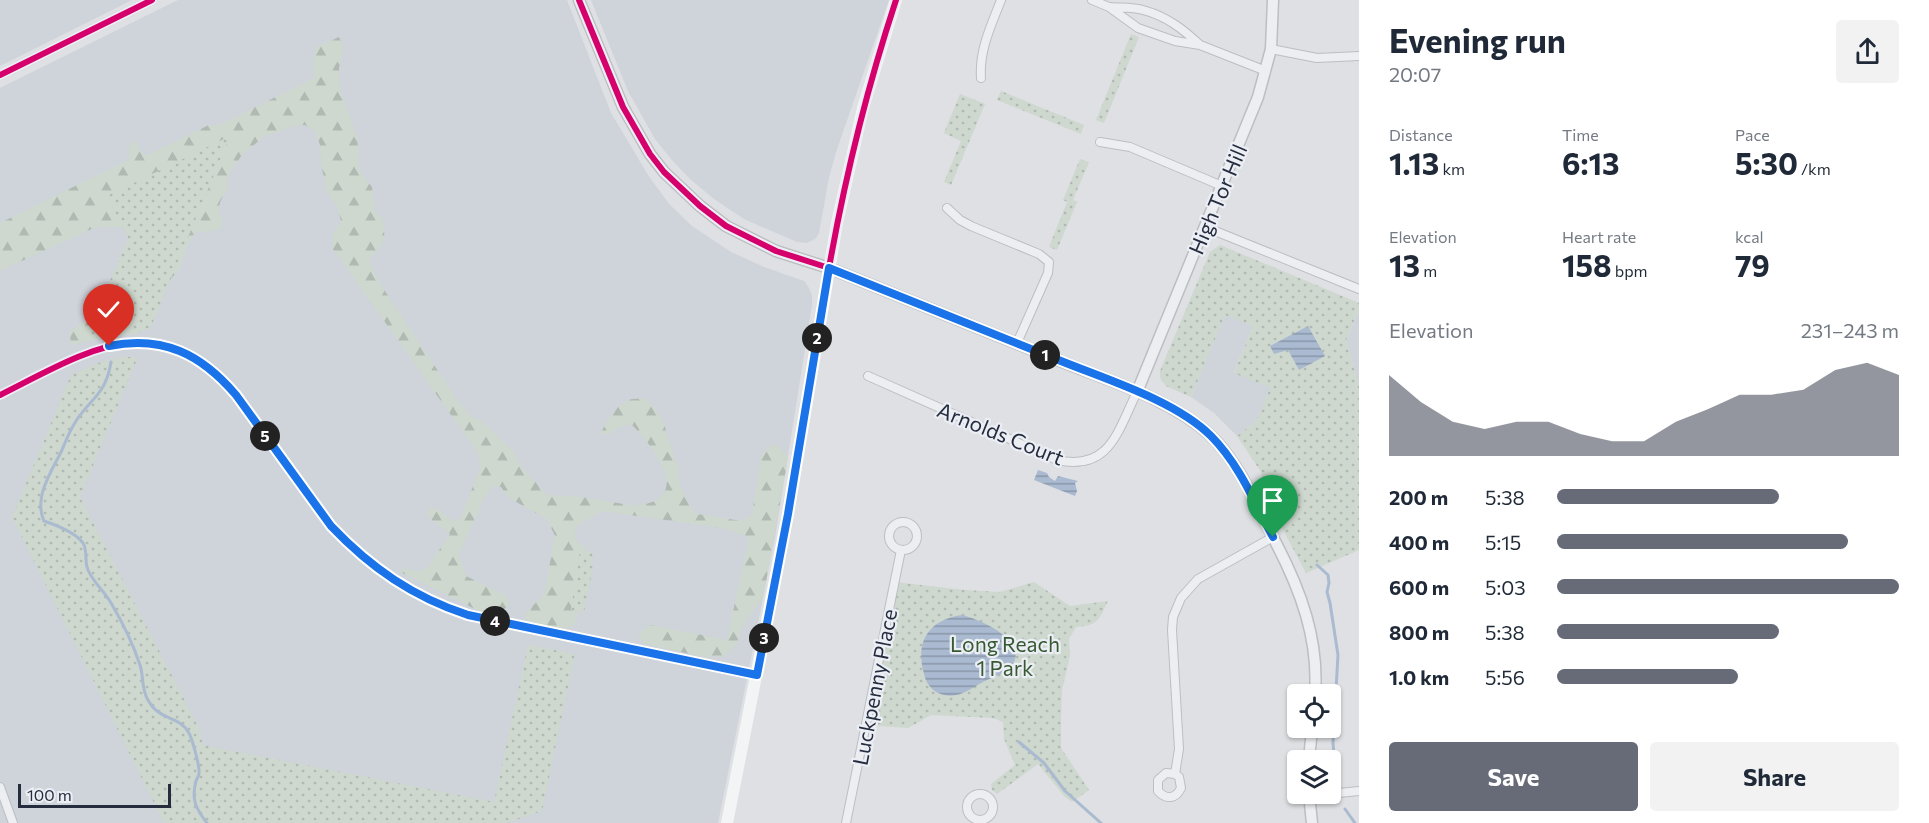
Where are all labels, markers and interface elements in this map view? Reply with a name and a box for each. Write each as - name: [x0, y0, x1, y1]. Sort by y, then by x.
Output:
- text: Evening run: [1389, 19, 1566, 60]
- button: share: [1836, 20, 1899, 83]
- text: 20:07: [1389, 62, 1441, 86]
- text: Distance: [1389, 125, 1453, 144]
- text: Time: [1562, 125, 1599, 144]
- text: Pace: [1735, 125, 1770, 144]
- street label: High Tor Hill: [1183, 140, 1251, 258]
- text: 1.13: [1389, 144, 1439, 181]
- text: 6:13: [1562, 144, 1620, 181]
- text: 5:30: [1735, 144, 1798, 181]
- text: km: [1439, 159, 1465, 178]
- text: /km: [1798, 159, 1831, 178]
- text: Elevation: [1389, 227, 1457, 246]
- text: Heart rate: [1562, 227, 1636, 246]
- text: kcal: [1735, 227, 1764, 246]
- text: 13: [1389, 246, 1420, 283]
- text: 158: [1562, 246, 1612, 283]
- text: 79: [1735, 246, 1770, 283]
- text: m: [1420, 261, 1437, 280]
- text: bpm: [1612, 261, 1648, 280]
- pin: [83, 284, 134, 346]
- icon: check: [92, 293, 125, 326]
- text: Elevation: [1389, 318, 1474, 342]
- text: 231–243 m: [1801, 318, 1899, 342]
- pin: 2: [802, 323, 832, 353]
- text: 2: [812, 328, 822, 347]
- pin: 1: [1030, 340, 1060, 370]
- text: 1: [1041, 345, 1049, 364]
- street label: Arnolds Court: [934, 396, 1068, 470]
- pin: 5: [250, 421, 280, 451]
- text: 5: [260, 426, 270, 445]
- pin: [1247, 475, 1298, 537]
- icon: arrive: [1256, 484, 1289, 517]
- text: 200 m: [1389, 485, 1448, 509]
- text: 5:38: [1485, 485, 1525, 509]
- text: 400 m: [1389, 530, 1449, 554]
- text: 5:15: [1485, 530, 1521, 554]
- text: 600 m: [1389, 575, 1449, 599]
- text: 5:03: [1485, 575, 1526, 599]
- pin: 4: [480, 606, 510, 636]
- street label: Luckpenny Place: [847, 607, 901, 767]
- text: 4: [490, 611, 500, 630]
- text: 800 m: [1389, 620, 1449, 644]
- text: 5:38: [1485, 620, 1525, 644]
- pin: 3: [749, 623, 779, 653]
- text: 3: [759, 628, 769, 647]
- park label: Long Reach 1 Park: [950, 631, 1060, 680]
- text: 1.0 km: [1389, 665, 1449, 689]
- text: 5:56: [1485, 665, 1525, 689]
- map controls: [1287, 684, 1341, 804]
- button: locate: [1287, 684, 1341, 738]
- button: Save: [1389, 742, 1638, 811]
- button: Share: [1650, 742, 1899, 811]
- button: layers: [1287, 750, 1341, 804]
- scale bar: [18, 781, 171, 808]
- text: 100 m: [27, 785, 72, 804]

